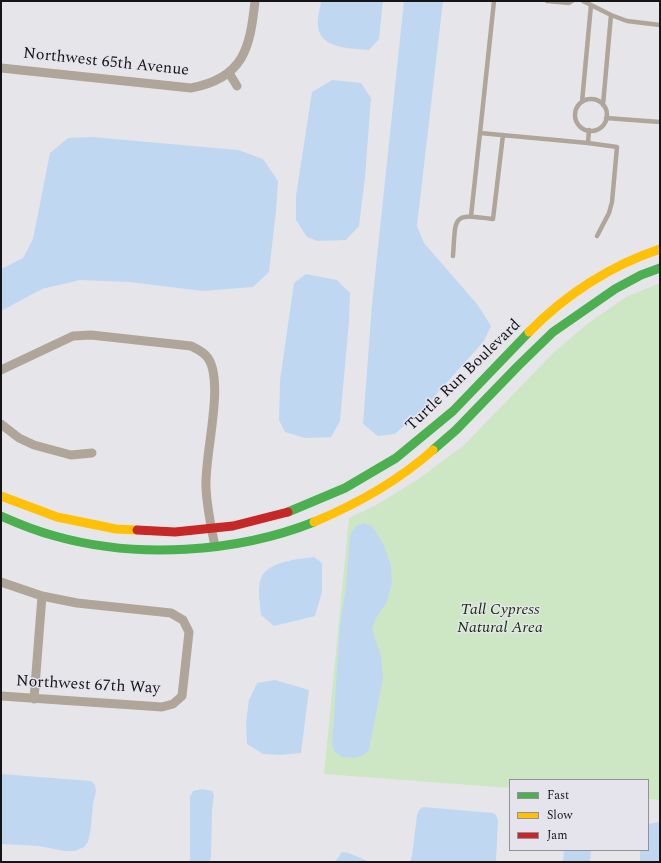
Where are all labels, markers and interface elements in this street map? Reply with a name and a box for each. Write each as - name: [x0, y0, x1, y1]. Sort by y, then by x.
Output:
- street label: Northwest 65th Avenue: [22, 45, 190, 81]
- street label: Turtle Run Boulevard: [402, 316, 526, 436]
- park label: Tall Cypress Natural Area: [457, 601, 543, 639]
- street label: Northwest 67th Way: [15, 673, 161, 699]
- legend: [509, 779, 649, 851]
- text: Fast: [547, 786, 569, 805]
- text: Slow: [547, 806, 572, 825]
- text: Jam: [547, 826, 568, 845]

